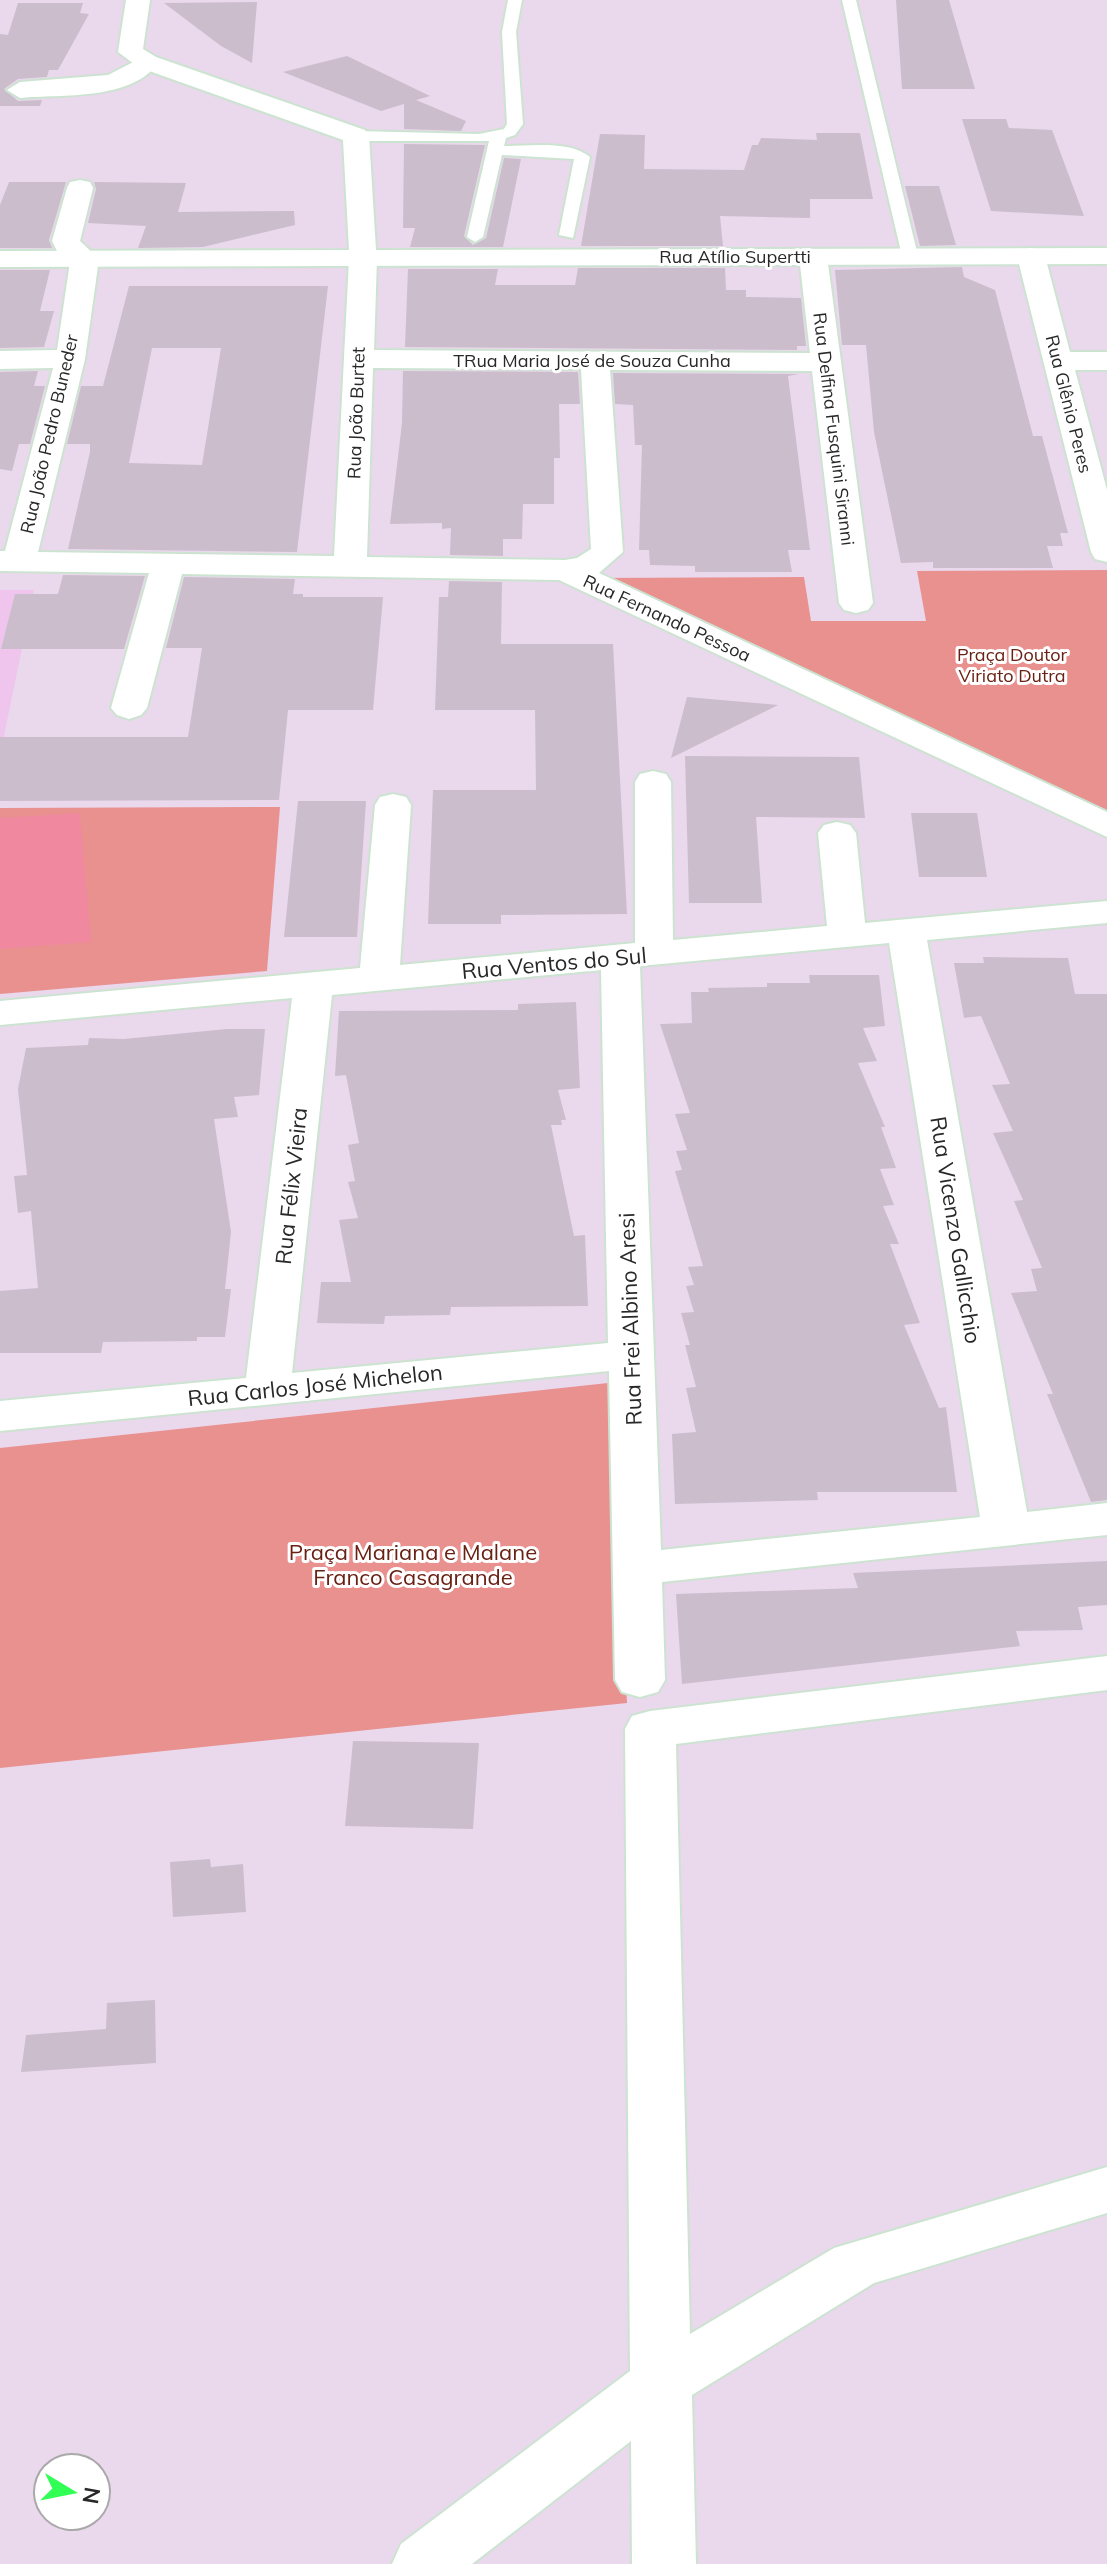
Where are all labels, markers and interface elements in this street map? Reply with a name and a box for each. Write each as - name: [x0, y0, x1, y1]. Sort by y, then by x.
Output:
- street label: Rua Atílio Supertti: [659, 245, 811, 268]
- street label: Rua Delfina Fusquini Siranni: [808, 311, 860, 547]
- street label: Rua João Pedro Buneder: [15, 332, 83, 536]
- street label: Rua Glênio Peres: [1041, 333, 1097, 476]
- street label: Rua João Burtet: [342, 347, 370, 479]
- street label: TRua Maria José de Souza Cunha: [453, 349, 731, 372]
- street label: Rua Fernando Pessoa: [580, 569, 754, 667]
- park label: Praça Doutor Viriato Dutra: [957, 643, 1068, 687]
- street label: Rua Ventos do Sul: [460, 941, 648, 985]
- street label: Rua Félix Vieira: [269, 1106, 313, 1266]
- street label: Rua Vicenzo Gallicchio: [924, 1114, 988, 1346]
- street label: Rua Frei Albino Aresi: [612, 1212, 648, 1426]
- street label: Rua Carlos José Michelon: [186, 1358, 444, 1412]
- park label: Praça Mariana e Malane Franco Casagrande: [289, 1538, 537, 1591]
- north arrow: [32, 2452, 112, 2532]
- text: N: [76, 2485, 107, 2506]

